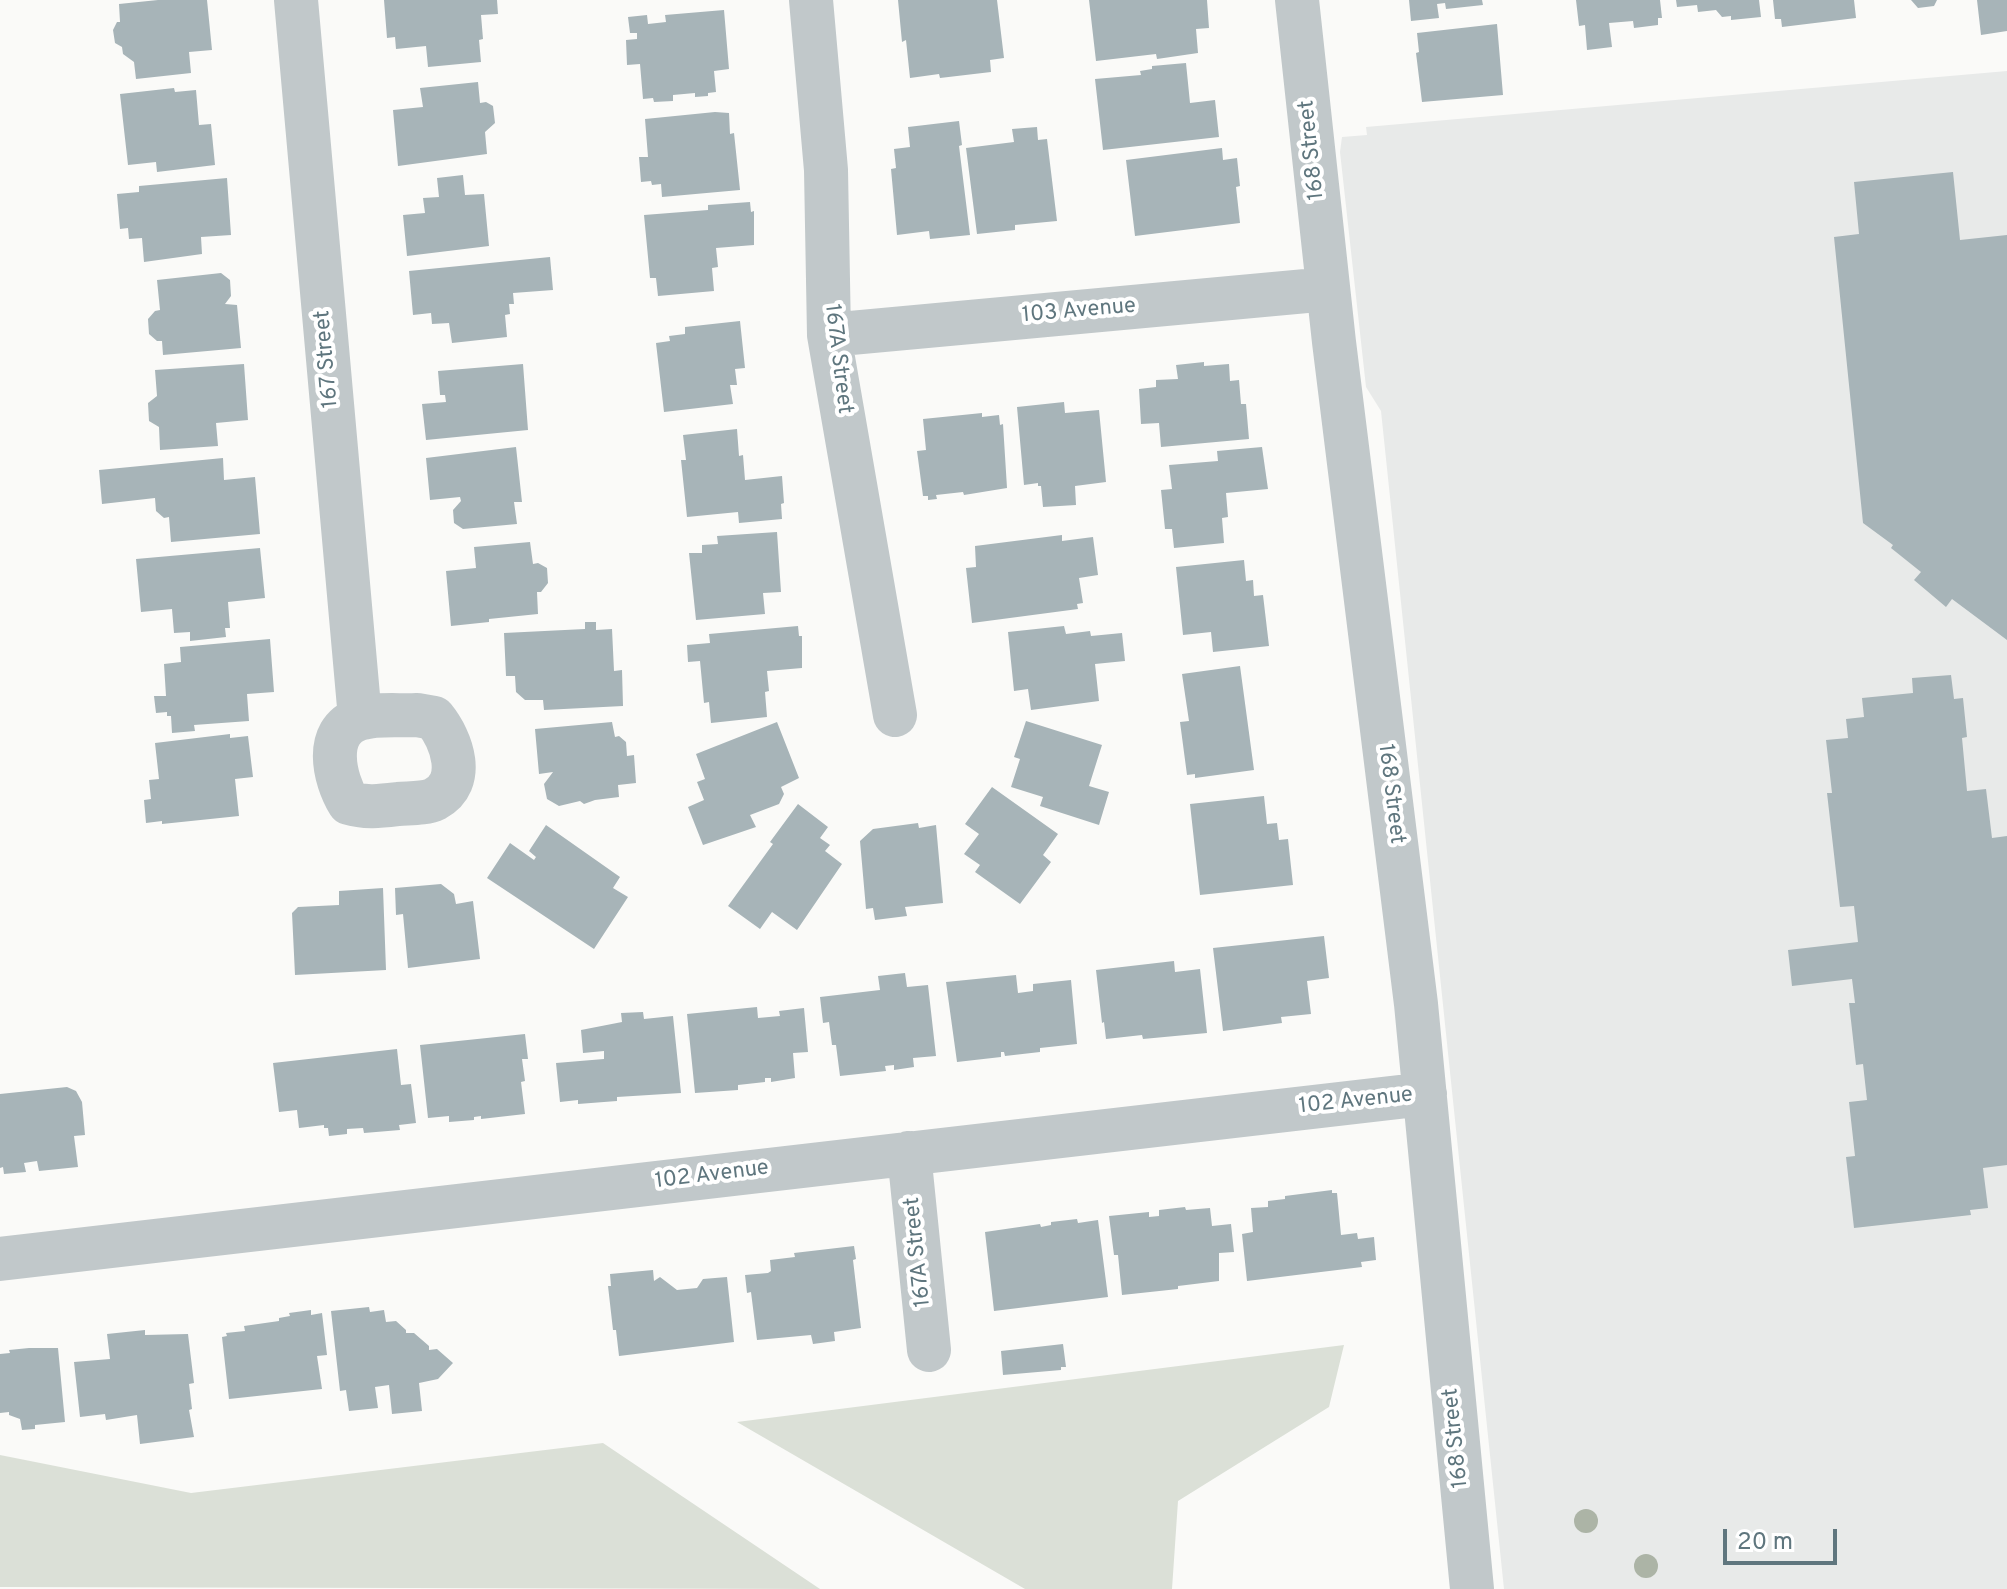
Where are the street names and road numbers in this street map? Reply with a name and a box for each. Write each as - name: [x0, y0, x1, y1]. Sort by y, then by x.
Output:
- street label: 168 Street: [1295, 99, 1331, 201]
- street label: 103 Avenue: [1021, 294, 1137, 330]
- street label: 167A Street: [817, 303, 857, 415]
- street label: 167 Street: [311, 309, 345, 409]
- street label: 168 Street: [1371, 743, 1409, 845]
- street label: 102 Avenue: [1298, 1083, 1414, 1121]
- street label: 102 Avenue: [654, 1156, 770, 1196]
- street label: 167A Street: [900, 1196, 938, 1308]
- street label: 168 Street: [1439, 1387, 1475, 1489]

